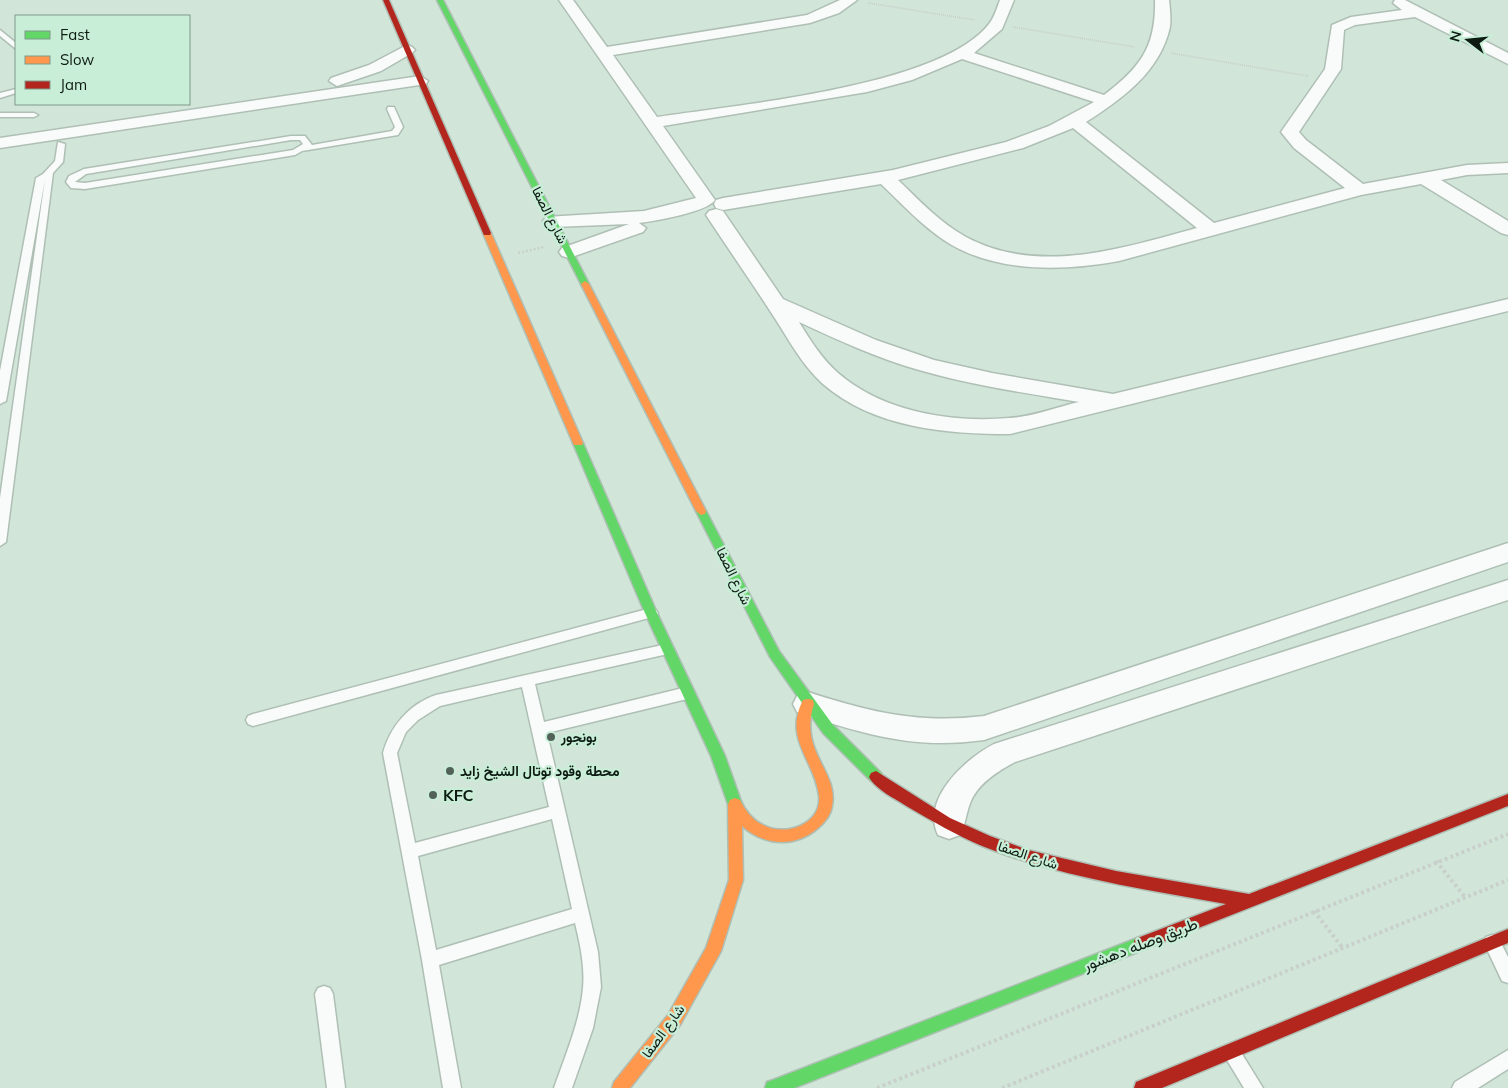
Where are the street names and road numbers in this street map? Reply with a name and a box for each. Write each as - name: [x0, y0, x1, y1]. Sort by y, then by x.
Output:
- street label: شارع الصفا: [526, 183, 572, 248]
- street label: شارع الصفا: [711, 544, 756, 609]
- street label: شارع الصفا: [995, 837, 1060, 875]
- street label: طريق وصله دهشور: [1079, 913, 1200, 976]
- street label: شارع الصفا: [638, 1001, 690, 1062]

